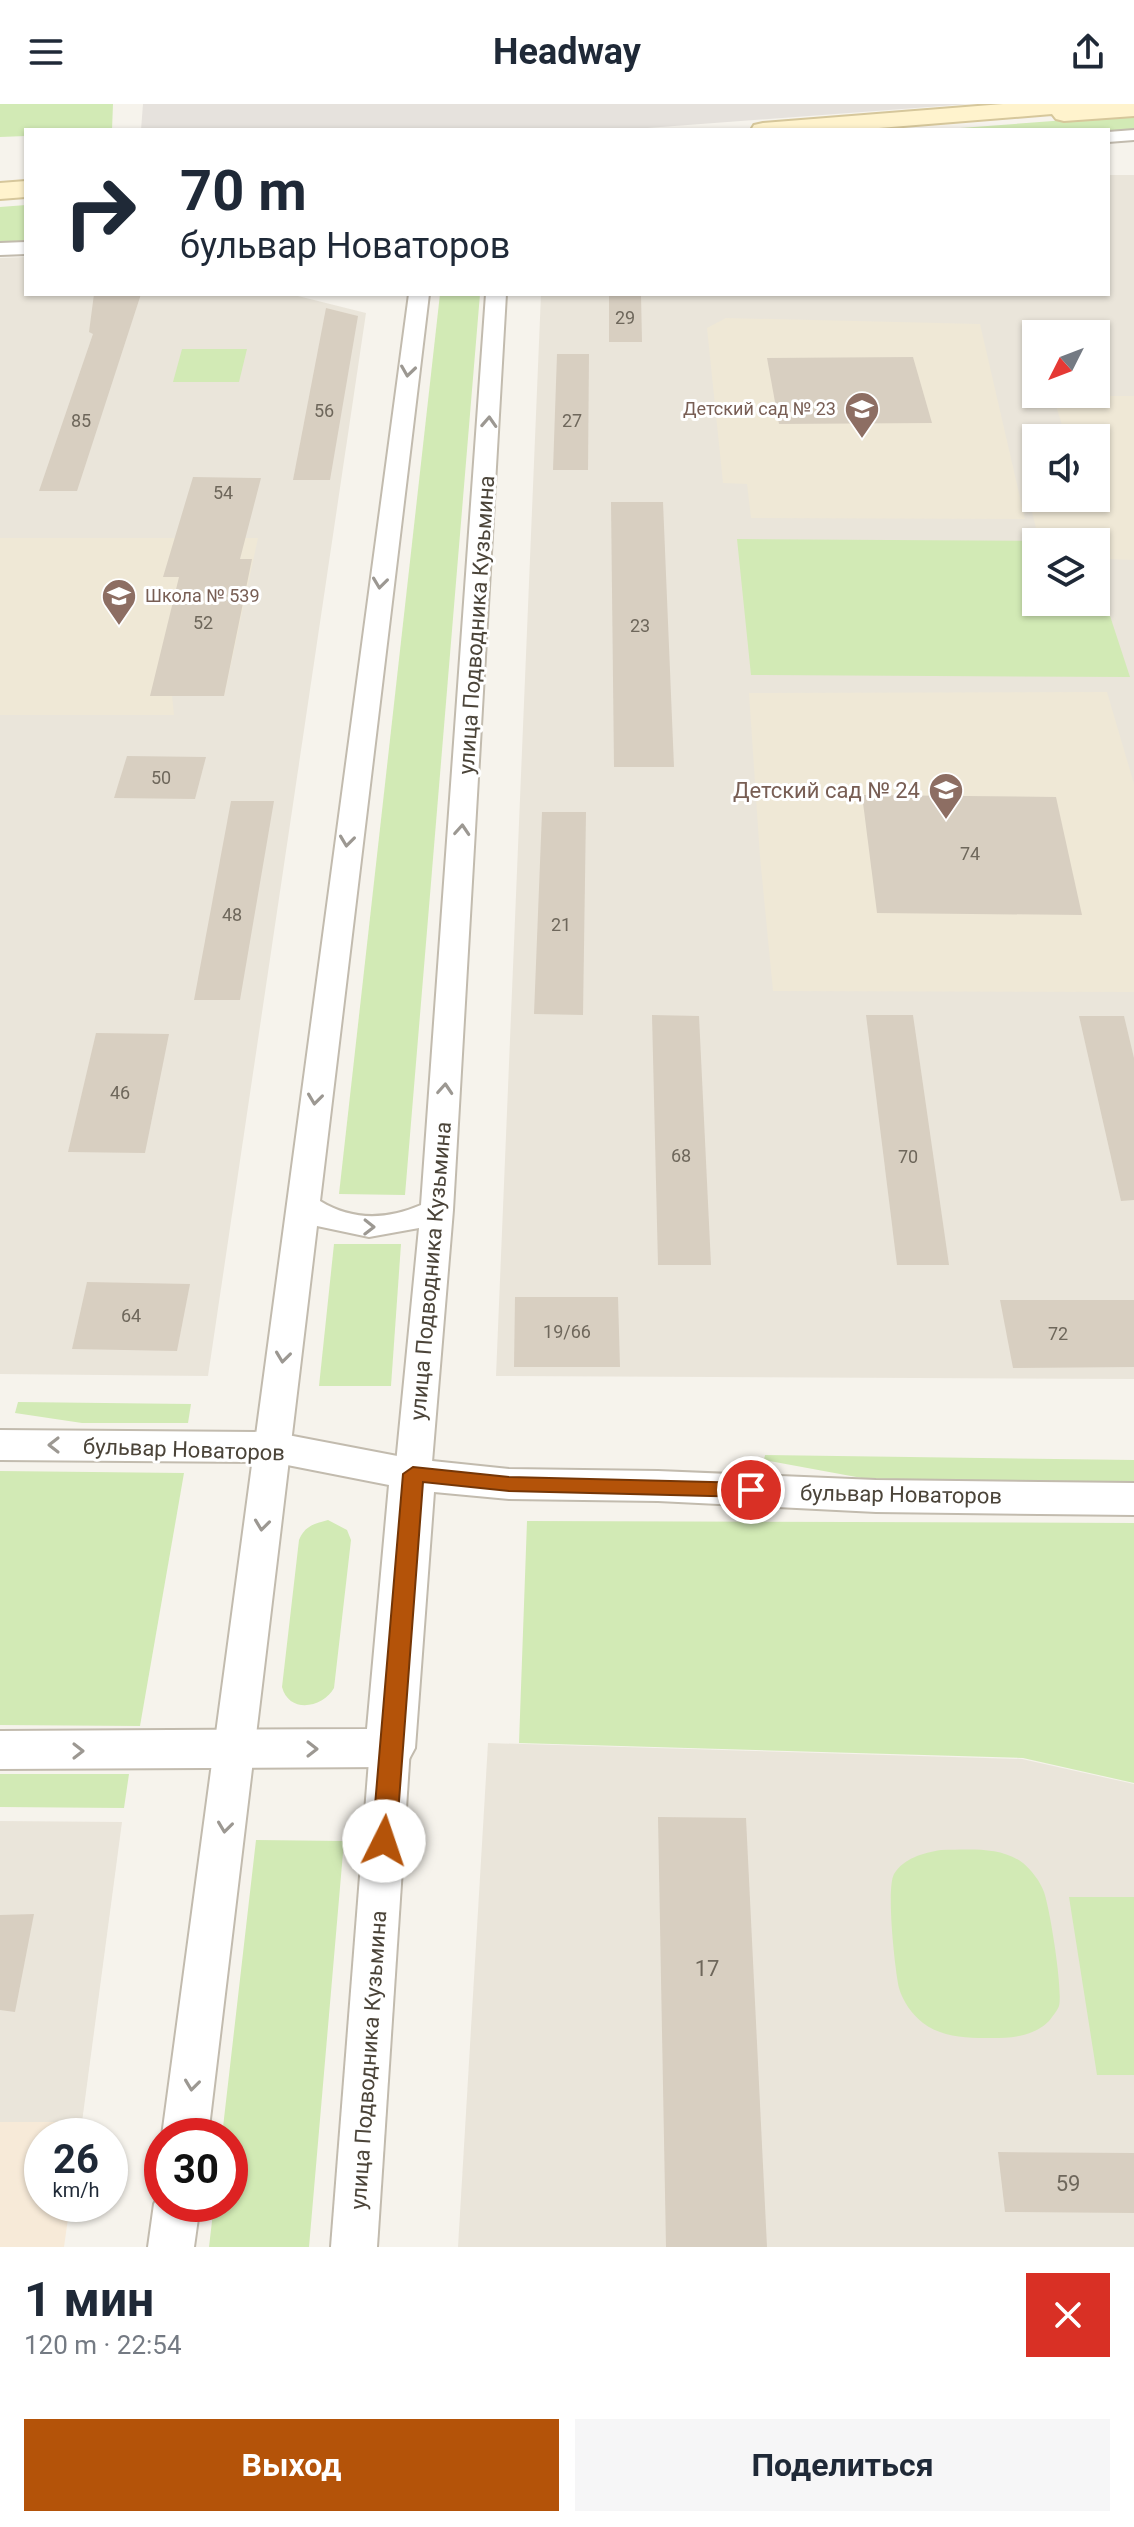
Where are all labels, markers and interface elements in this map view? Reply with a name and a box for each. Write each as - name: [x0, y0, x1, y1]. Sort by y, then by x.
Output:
- icon: menu: [24, 30, 68, 74]
- icon: share: [1066, 30, 1110, 74]
- text: Headway: [493, 31, 641, 73]
- text: 70 m: [180, 158, 307, 224]
- icon: right: [48, 160, 152, 264]
- text: бульвар Новаторов: [180, 225, 510, 267]
- house number: 29: [615, 307, 635, 328]
- north arrow: [1022, 320, 1110, 408]
- map controls: [1022, 320, 1110, 616]
- one-way arrow: [399, 365, 416, 378]
- school or university icon: Детский сад № 23: [843, 390, 881, 440]
- place label: Детский сад № 23: [683, 398, 836, 419]
- house number: 56: [314, 400, 334, 421]
- house number: 85: [71, 410, 91, 431]
- house number: 27: [562, 410, 582, 431]
- one-way arrow: [480, 415, 497, 428]
- button: sound: [1022, 424, 1110, 512]
- street label: улица Подводника Кузьмина: [454, 475, 499, 775]
- house number: 54: [213, 482, 233, 503]
- button: layers: [1022, 528, 1110, 616]
- school or university icon: Школа № 539: [100, 577, 138, 627]
- one-way arrow: [372, 577, 389, 590]
- place label: Школа № 539: [145, 585, 260, 606]
- house number: 52: [193, 612, 213, 633]
- house number: 23: [630, 615, 650, 636]
- house number: 50: [151, 767, 171, 788]
- school or university icon: Детский сад № 24: [927, 771, 965, 821]
- place label: Детский сад № 24: [733, 778, 920, 803]
- one-way arrow: [453, 823, 470, 836]
- one-way arrow: [339, 834, 356, 848]
- house number: 74: [960, 843, 980, 864]
- house number: 48: [222, 904, 242, 925]
- house number: 21: [551, 914, 571, 935]
- house number: 46: [110, 1082, 130, 1103]
- one-way arrow: [436, 1082, 453, 1095]
- one-way arrow: [307, 1093, 324, 1106]
- street label: улица Подводника Кузьмина: [405, 1121, 456, 1421]
- house number: 68: [671, 1145, 691, 1166]
- house number: 70: [898, 1146, 918, 1167]
- one-way arrow: [363, 1219, 376, 1236]
- house number: 64: [121, 1305, 141, 1326]
- house number: 19/66: [543, 1321, 591, 1342]
- house number: 72: [1048, 1323, 1068, 1344]
- one-way arrow: [275, 1350, 292, 1364]
- street label: бульвар Новаторов: [83, 1433, 285, 1466]
- one-way arrow: [47, 1436, 60, 1454]
- pin: [717, 1456, 785, 1524]
- icon: arrive: [729, 1468, 773, 1512]
- street label: бульвар Новаторов: [800, 1480, 1002, 1509]
- one-way arrow: [254, 1519, 271, 1532]
- one-way arrow: [306, 1740, 319, 1758]
- one-way arrow: [72, 1742, 85, 1759]
- position arrow: [342, 1799, 426, 1883]
- one-way arrow: [217, 1820, 234, 1834]
- street label: улица Подводника Кузьмина: [346, 1910, 391, 2210]
- house number: 17: [695, 1956, 719, 1981]
- one-way arrow: [184, 2078, 201, 2092]
- speed limit sign: 30: [144, 2118, 248, 2222]
- text: 26: [53, 2136, 99, 2183]
- house number: 59: [1056, 2171, 1080, 2196]
- text: km/h: [53, 2178, 99, 2202]
- text: 1 мин: [24, 2271, 154, 2328]
- button: close: [1026, 2273, 1110, 2357]
- text: 120 m · 22:54: [24, 2330, 182, 2360]
- button: Выход: [24, 2419, 559, 2511]
- button: Поделиться: [575, 2419, 1110, 2511]

